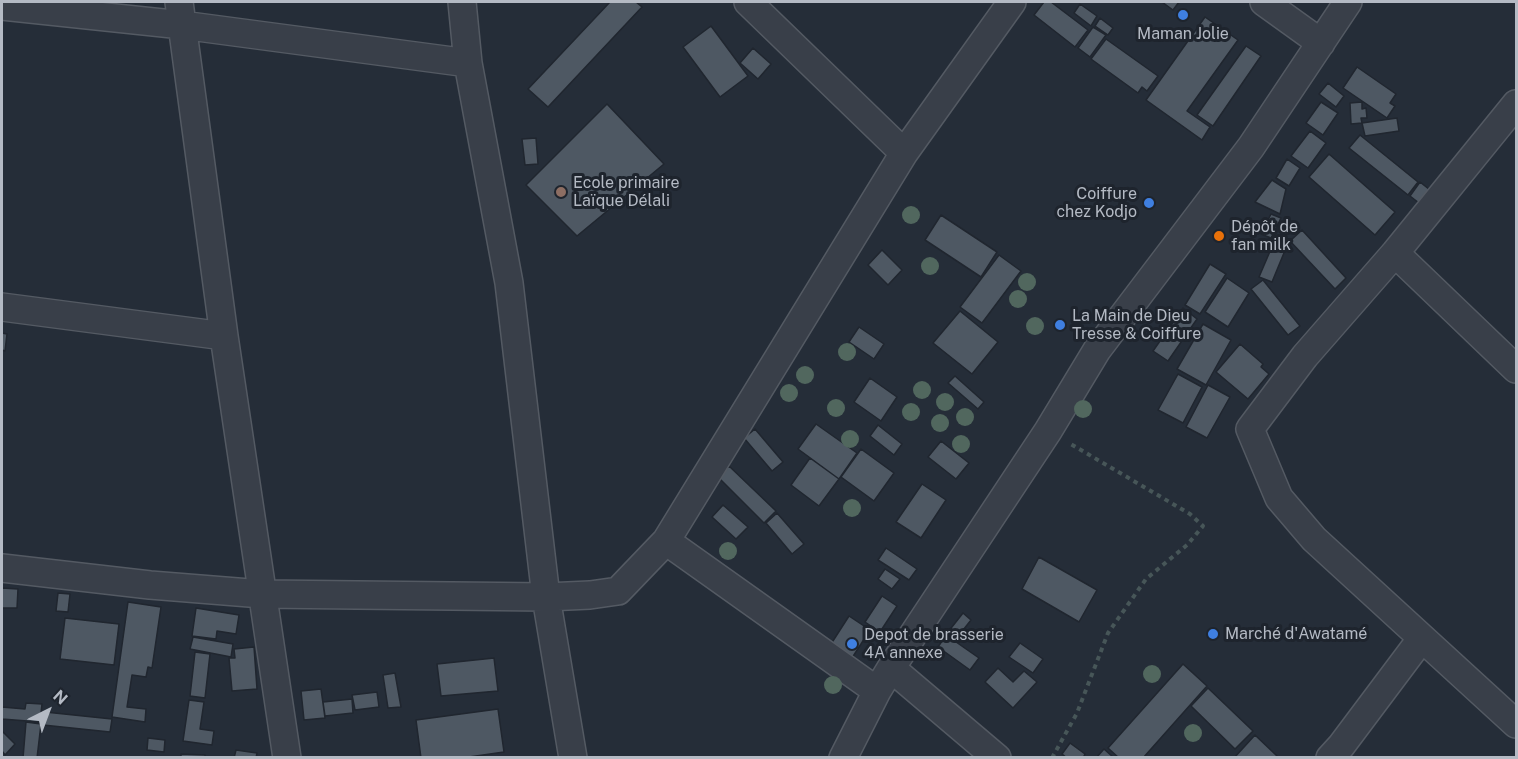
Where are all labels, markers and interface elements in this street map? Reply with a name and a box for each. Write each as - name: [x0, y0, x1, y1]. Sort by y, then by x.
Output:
- marker: Maman Jolie: [1176, 8, 1190, 22]
- place label: Maman Jolie: [1137, 24, 1229, 44]
- place label: Ecole primaire Laïque Délali: [573, 173, 680, 211]
- place label: Coiffure chez Kodjo: [1056, 184, 1137, 222]
- marker: Ecole primaire Laïque Délali: [554, 185, 568, 199]
- marker: Coiffure chez Kodjo: [1142, 196, 1156, 210]
- place label: Dépôt de fan milk: [1231, 217, 1298, 255]
- marker: Dépôt de fan milk: [1212, 229, 1226, 243]
- place label: La Main de Dieu Tresse & Coiffure: [1072, 306, 1201, 344]
- marker: La Main de Dieu Tresse & Coiffure: [1053, 318, 1067, 332]
- place label: Marché d'Awatamé: [1225, 624, 1367, 644]
- place label: Depot de brasserie 4A annexe: [864, 625, 1004, 663]
- marker: Marché d'Awatamé: [1206, 627, 1220, 641]
- marker: Depot de brasserie 4A annexe: [845, 637, 859, 651]
- north arrow: [18, 681, 78, 741]
- text: N: [49, 686, 71, 708]

